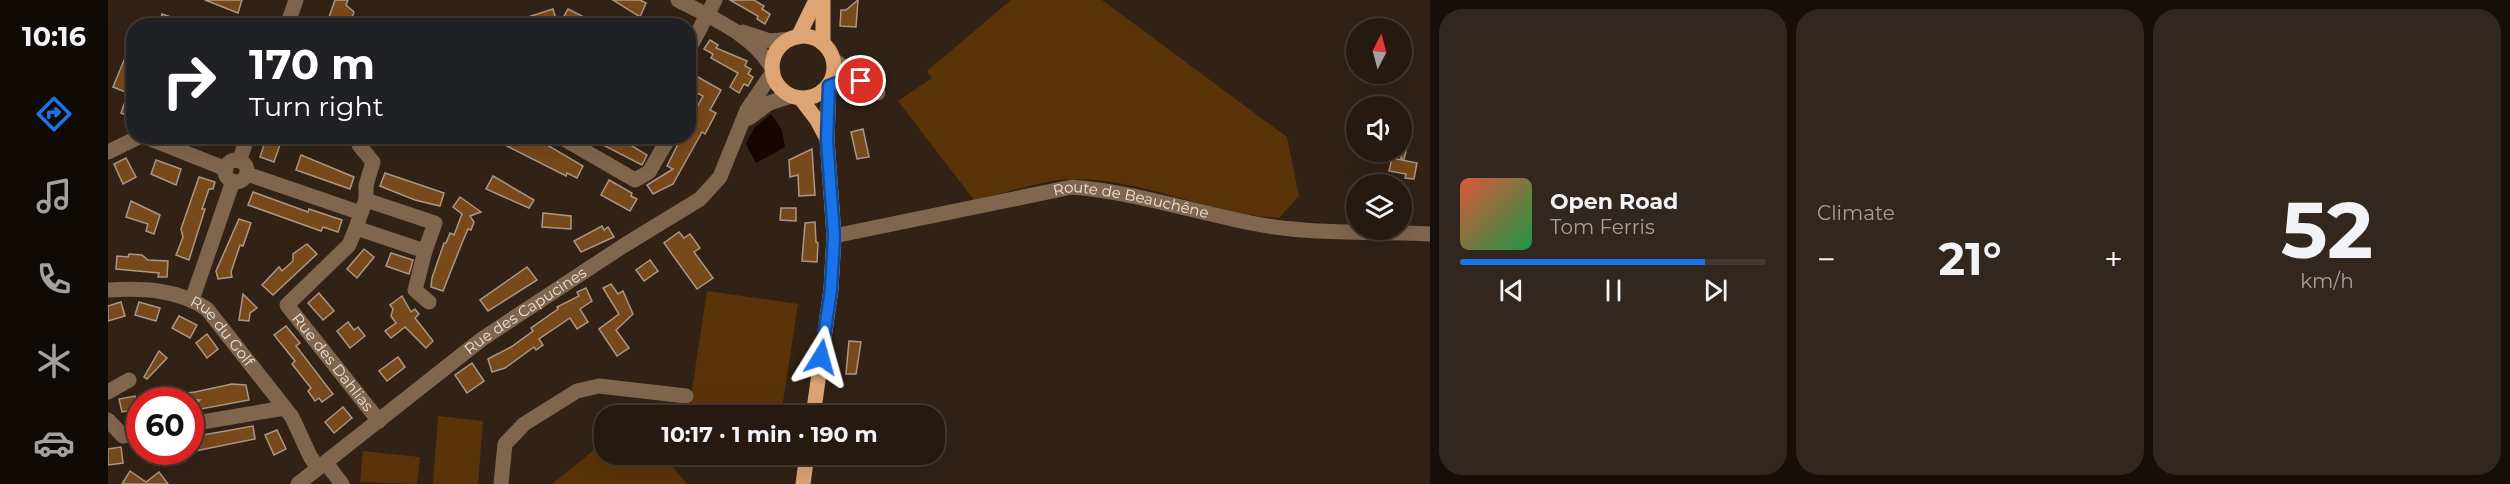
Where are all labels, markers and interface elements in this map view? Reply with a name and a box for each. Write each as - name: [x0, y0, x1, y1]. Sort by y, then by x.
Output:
- north arrow: [1346, 18, 1412, 84]
- map controls: [1346, 18, 1412, 240]
- text: 10:16: [22, 20, 86, 53]
- text: 170 m: [249, 38, 375, 90]
- icon: right: [150, 42, 228, 120]
- pin: [835, 55, 886, 106]
- icon: arrive: [844, 64, 877, 97]
- text: Turn right: [249, 90, 384, 123]
- icon: directions: [33, 93, 75, 135]
- button: sound: [1346, 96, 1412, 162]
- button: layers: [1346, 174, 1412, 240]
- icon: music: [33, 175, 75, 217]
- street label: Route de Beauchêne: [1051, 177, 1211, 222]
- text: 52: [2281, 182, 2373, 278]
- text: Open Road: [1550, 188, 1678, 215]
- text: Climate: [1817, 201, 1895, 225]
- text: Tom Ferris: [1550, 215, 1655, 239]
- text: 21°: [1938, 231, 2002, 286]
- text: −: [1817, 239, 1836, 279]
- text: +: [2104, 239, 2123, 279]
- icon: phone: [33, 258, 75, 300]
- street label: Rue des Capucines: [460, 263, 590, 358]
- text: km/h: [2300, 269, 2354, 293]
- icon: previous: [1495, 274, 1528, 307]
- icon: pause: [1597, 274, 1630, 307]
- icon: next: [1699, 274, 1732, 307]
- street label: Rue du Golf: [187, 291, 259, 371]
- street label: Rue des Dahlias: [288, 309, 378, 415]
- position arrow: [789, 325, 853, 389]
- icon: climate: [33, 340, 75, 382]
- speed limit sign: 60: [126, 387, 204, 465]
- text: 10:17 · 1 min · 190 m: [661, 421, 878, 448]
- icon: car: [33, 422, 75, 464]

